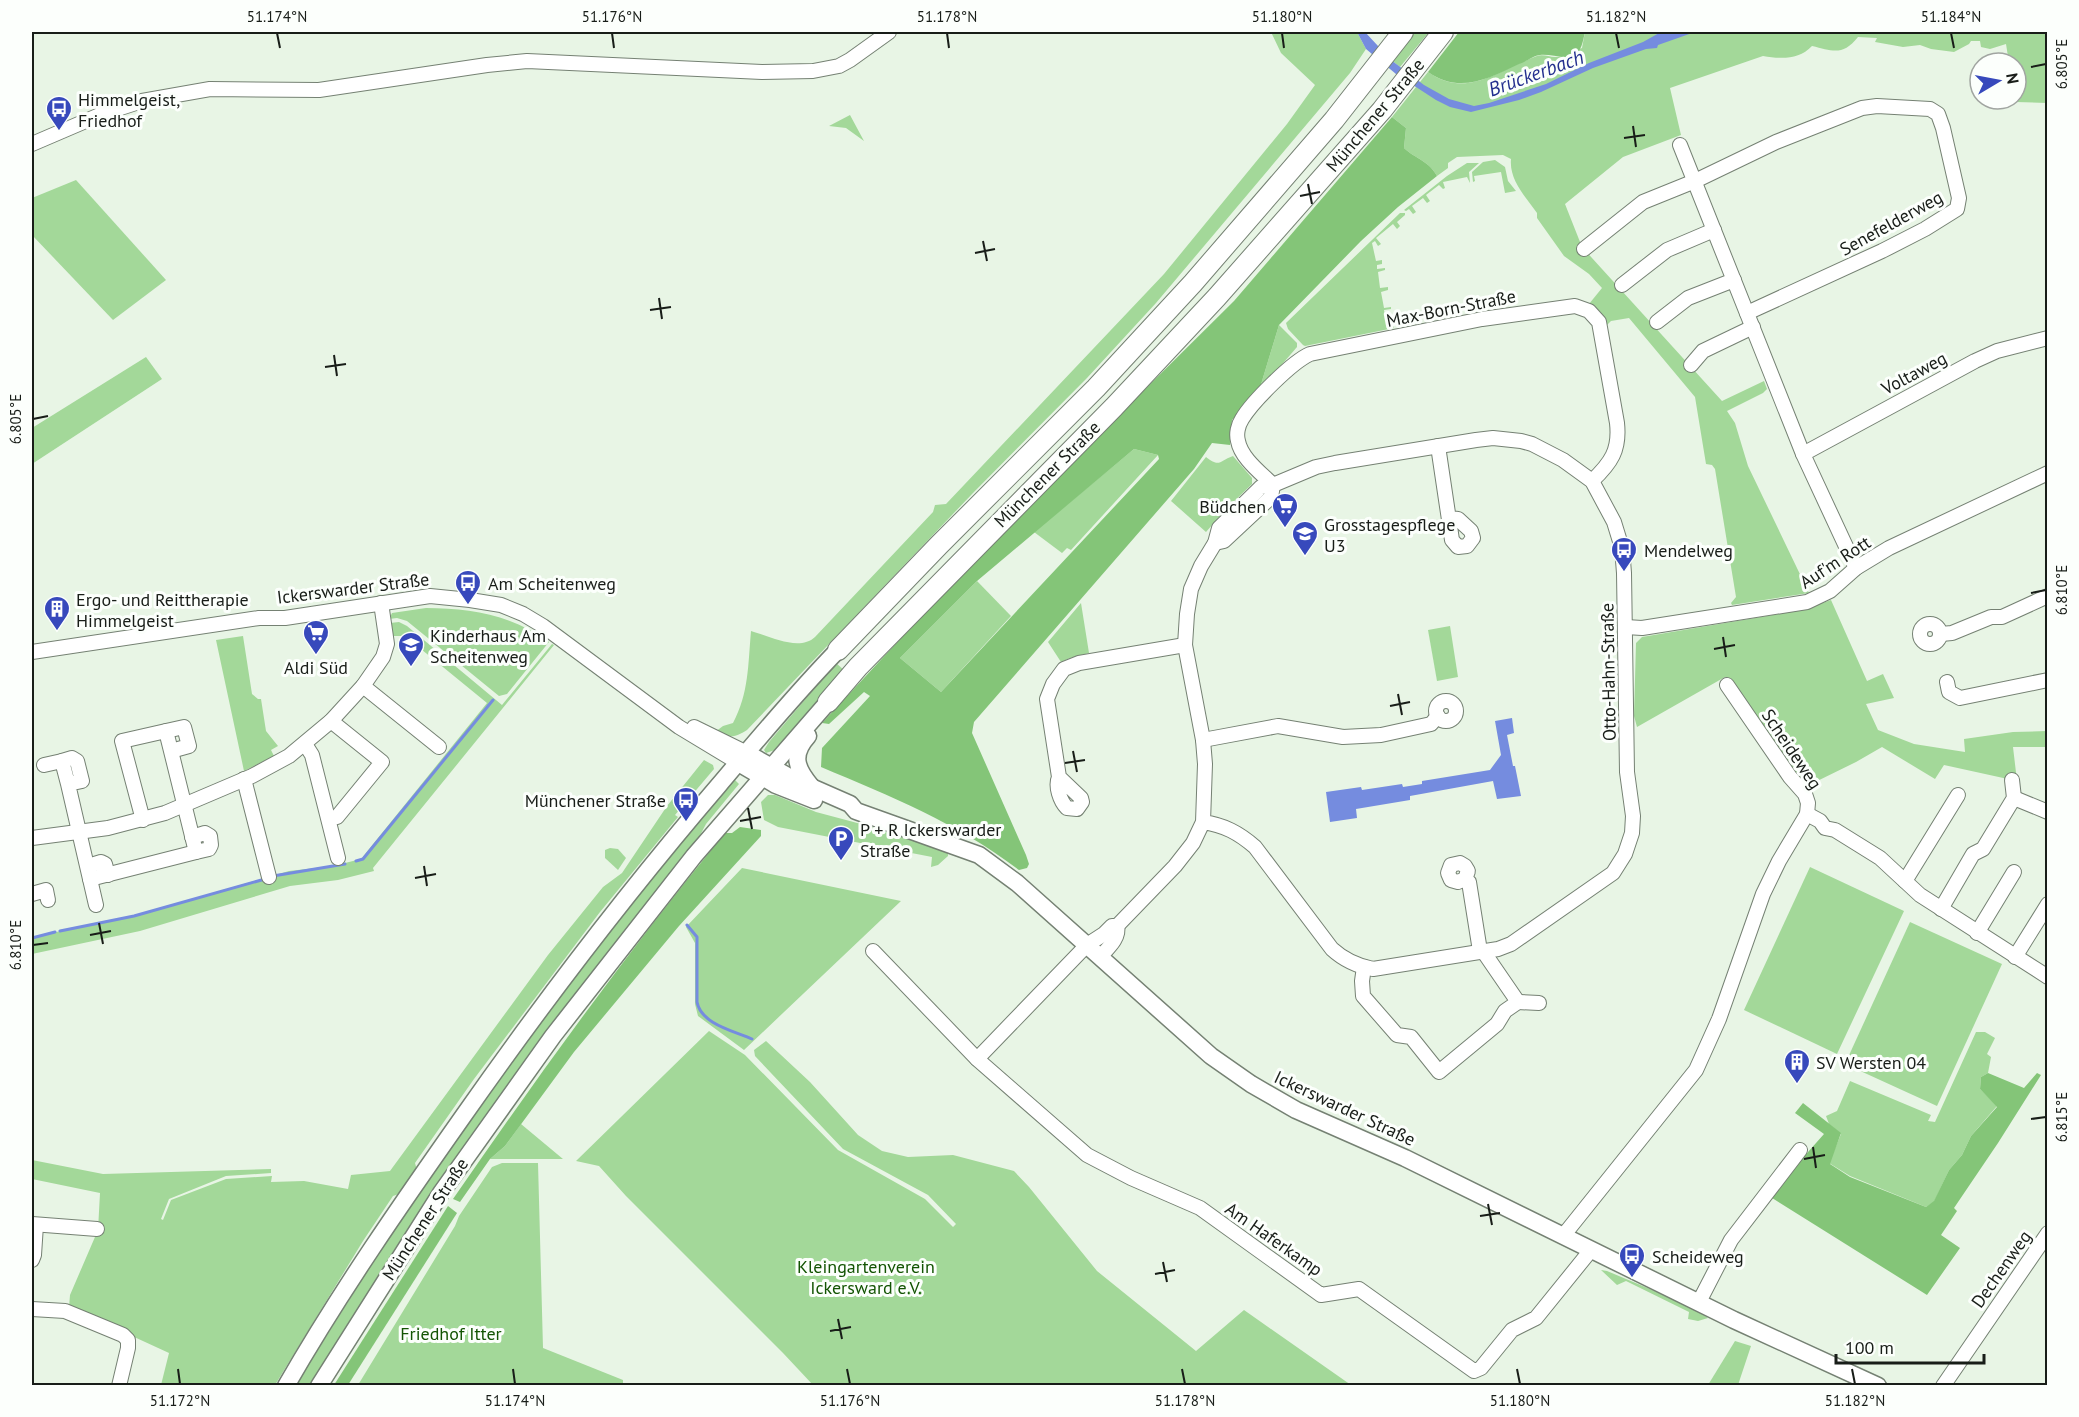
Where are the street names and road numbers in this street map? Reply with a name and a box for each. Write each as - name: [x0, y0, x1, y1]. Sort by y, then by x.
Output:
- street label: Münchener Straße: [1321, 53, 1429, 177]
- street label: Senefelderweg: [1835, 185, 1947, 261]
- street label: Max-Born-Straße: [1384, 284, 1518, 332]
- street label: Voltaweg: [1876, 346, 1951, 400]
- street label: Münchener Straße: [989, 416, 1105, 532]
- street label: Auf'm Rott: [1795, 531, 1875, 593]
- street label: Ickerswarder Straße: [276, 567, 430, 609]
- street label: Otto-Hahn-Straße: [1595, 603, 1621, 741]
- street label: Scheideweg: [1757, 705, 1827, 793]
- street label: Ickerswarder Straße: [1271, 1065, 1419, 1151]
- street label: Münchener Straße: [377, 1153, 473, 1285]
- street label: Am Haferkamp: [1221, 1197, 1327, 1281]
- street label: Dechenweg: [1966, 1226, 2036, 1312]

